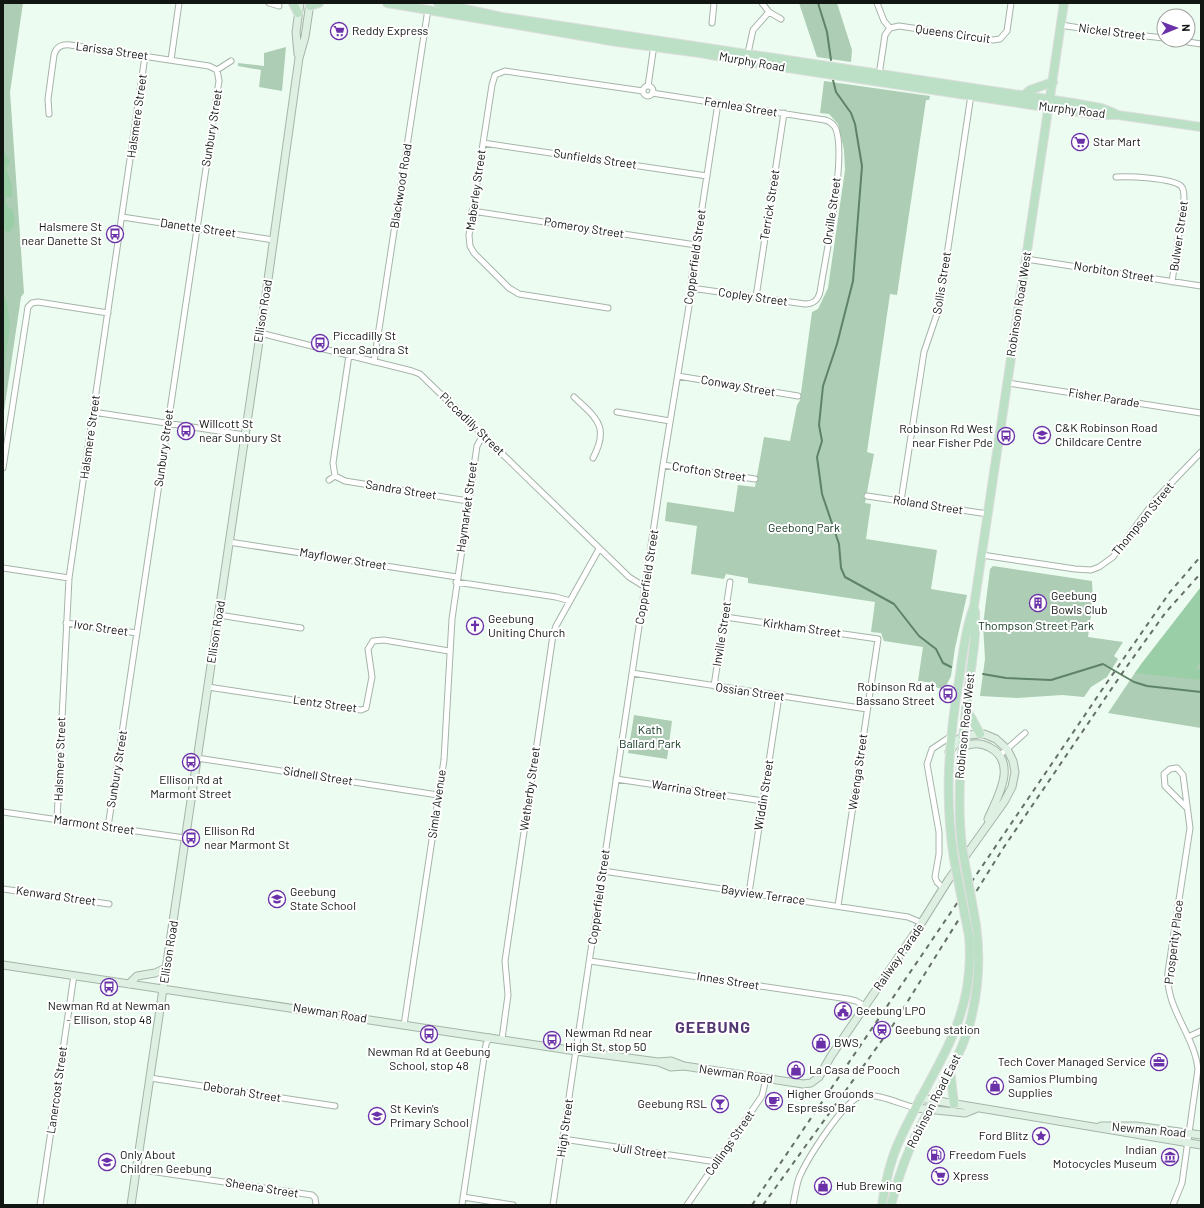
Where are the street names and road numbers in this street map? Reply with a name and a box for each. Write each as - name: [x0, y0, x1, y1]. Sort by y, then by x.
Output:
- street label: Nickel Street: [1078, 20, 1146, 42]
- street label: Queens Circuit: [915, 21, 992, 45]
- street label: Larissa Street: [75, 38, 149, 62]
- street label: Murphy Road: [718, 48, 786, 74]
- street label: Halsmere Street: [123, 73, 149, 159]
- street label: Sunbury Street: [198, 88, 224, 168]
- street label: Fernlea Street: [704, 93, 779, 119]
- street label: Murphy Road: [1038, 98, 1106, 120]
- street label: Blackwood Road: [386, 142, 414, 229]
- street label: Sunfields Street: [553, 145, 638, 171]
- street label: Maberley Street: [462, 148, 488, 231]
- street label: Terrick Street: [756, 168, 782, 241]
- street label: Orville Street: [819, 176, 843, 246]
- street label: Bulwer Street: [1166, 200, 1190, 272]
- street label: Copperfield Street: [680, 208, 708, 305]
- street label: Pomeroy Street: [543, 214, 625, 240]
- street label: Danette Street: [159, 215, 237, 239]
- street label: Robinson Road West: [1003, 250, 1033, 357]
- street label: Sollis Street: [929, 251, 953, 315]
- street label: Norbiton Street: [1073, 258, 1155, 284]
- street label: Ellison Road: [250, 278, 274, 343]
- street label: Copley Street: [717, 284, 789, 308]
- street label: Conway Street: [700, 372, 777, 398]
- street label: Fisher Parade: [1068, 384, 1141, 410]
- street label: Piccadilly Street: [437, 389, 508, 458]
- street label: Halsmere Street: [76, 394, 102, 480]
- street label: Sunbury Street: [151, 408, 175, 488]
- street label: Crofton Street: [671, 458, 747, 484]
- street label: Haymarket Street: [453, 461, 479, 553]
- street label: Sandra Street: [365, 476, 438, 502]
- street label: Thompson Street: [1108, 479, 1176, 558]
- street label: Roland Street: [892, 492, 964, 516]
- street label: Copperfield Street: [632, 528, 660, 625]
- street label: Mayflower Street: [299, 544, 388, 572]
- street label: Ellison Road: [203, 599, 227, 664]
- street label: Inville Street: [709, 600, 733, 667]
- street label: Kirkham Street: [762, 615, 842, 639]
- street label: Ivor Street: [73, 616, 129, 638]
- street label: Robinson Road West: [951, 672, 977, 780]
- street label: Ossian Street: [715, 679, 786, 703]
- street label: Lentz Street: [292, 692, 358, 714]
- street label: Halsmere Street: [51, 716, 67, 801]
- street label: Sunbury Street: [103, 729, 129, 809]
- street label: Weenga Street: [845, 733, 869, 811]
- street label: Wetherby Street: [516, 746, 542, 832]
- street label: Widdin Street: [751, 758, 776, 831]
- street label: Sidnell Street: [282, 763, 354, 787]
- street label: Simla Avenue: [424, 769, 448, 839]
- street label: Warrina Street: [651, 776, 728, 802]
- street label: Marmont Street: [53, 811, 135, 837]
- street label: Copperfield Street: [584, 848, 612, 945]
- street label: Bayview Terrace: [720, 881, 806, 907]
- street label: Kenward Street: [15, 882, 97, 908]
- street label: Prosperity Place: [1161, 899, 1185, 985]
- street label: Ellison Road: [156, 919, 180, 984]
- street label: Railway Parade: [870, 920, 926, 993]
- street label: Innes Street: [696, 968, 760, 992]
- street label: Newman Road: [292, 999, 368, 1025]
- street label: Lanercost Street: [43, 1045, 69, 1134]
- street label: Robinson Road East: [903, 1051, 963, 1150]
- street label: Newman Road: [698, 1061, 774, 1085]
- street label: Deborah Street: [202, 1078, 282, 1104]
- street label: High Street: [553, 1098, 575, 1158]
- street label: Collings Street: [702, 1107, 757, 1178]
- street label: Newman Road: [1111, 1119, 1187, 1139]
- street label: Jull Street: [612, 1139, 668, 1161]
- street label: Sheena Street: [225, 1174, 300, 1200]

